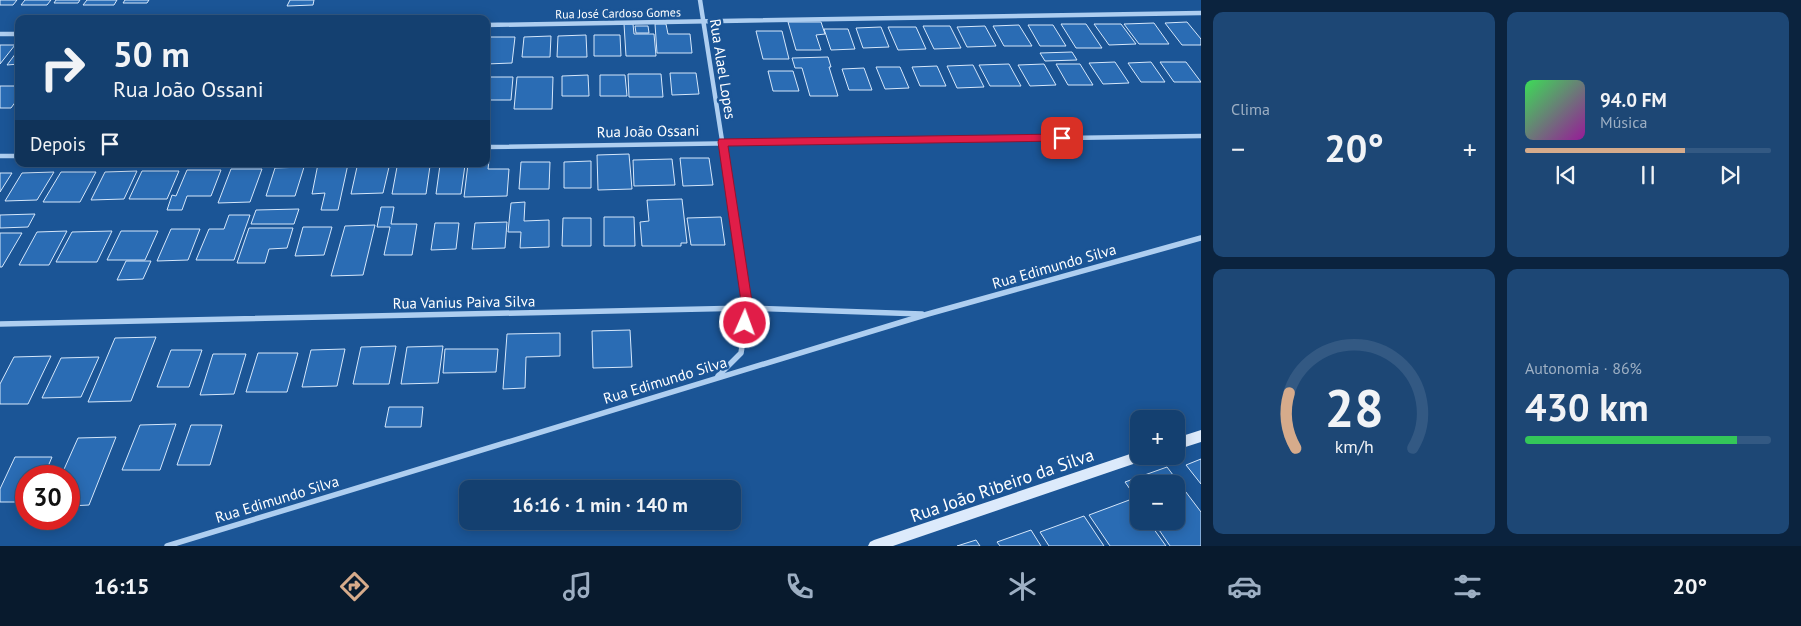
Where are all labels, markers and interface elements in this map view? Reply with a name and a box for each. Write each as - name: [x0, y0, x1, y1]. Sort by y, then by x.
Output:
- street label: Rua José Cardoso Gomes: [555, 4, 681, 22]
- street label: Rua Alael Lopes: [706, 17, 740, 121]
- text: 50 m: [113, 31, 190, 77]
- icon: right: [30, 35, 95, 100]
- text: Rua João Ossani: [113, 75, 264, 103]
- text: 94.0 FM: [1600, 88, 1667, 112]
- text: Clima: [1231, 99, 1270, 119]
- text: Música: [1600, 112, 1647, 132]
- pin: [1041, 117, 1083, 159]
- street label: Rua João Ossani: [596, 121, 700, 141]
- text: 20°: [1324, 123, 1384, 172]
- icon: arrive: [1048, 124, 1076, 152]
- icon: arrive: [96, 130, 124, 158]
- text: −: [1231, 130, 1245, 167]
- text: +: [1463, 130, 1477, 167]
- text: Depois: [30, 132, 86, 156]
- icon: previous: [1552, 161, 1580, 189]
- icon: pause: [1634, 161, 1662, 189]
- icon: next: [1716, 161, 1744, 189]
- street label: Rua Edimundo Silva: [990, 239, 1118, 293]
- street label: Rua Vanius Paiva Silva: [392, 291, 536, 313]
- position arrow: [718, 296, 770, 348]
- street label: Rua Edimundo Silva: [601, 352, 729, 408]
- text: Autonomia · 86%: [1525, 358, 1642, 378]
- text: 28: [1325, 374, 1383, 441]
- text: 430 km: [1525, 382, 1649, 431]
- map controls: [1130, 410, 1185, 530]
- button: +: [1130, 410, 1185, 465]
- text: km/h: [1334, 435, 1374, 458]
- street label: Rua João Ribeiro da Silva: [907, 443, 1097, 527]
- speed limit sign: 30: [15, 465, 80, 530]
- street label: Rua Edimundo Silva: [213, 471, 341, 527]
- button: −: [1130, 475, 1185, 530]
- text: 16:16 · 1 min · 140 m: [512, 493, 688, 517]
- icon: directions: [337, 569, 372, 604]
- icon: music: [560, 569, 595, 604]
- icon: phone: [782, 569, 817, 604]
- icon: climate: [1005, 569, 1040, 604]
- icon: car: [1227, 569, 1262, 604]
- icon: filters: [1450, 569, 1485, 604]
- text: 16:15: [94, 572, 150, 600]
- text: 20°: [1673, 572, 1707, 600]

